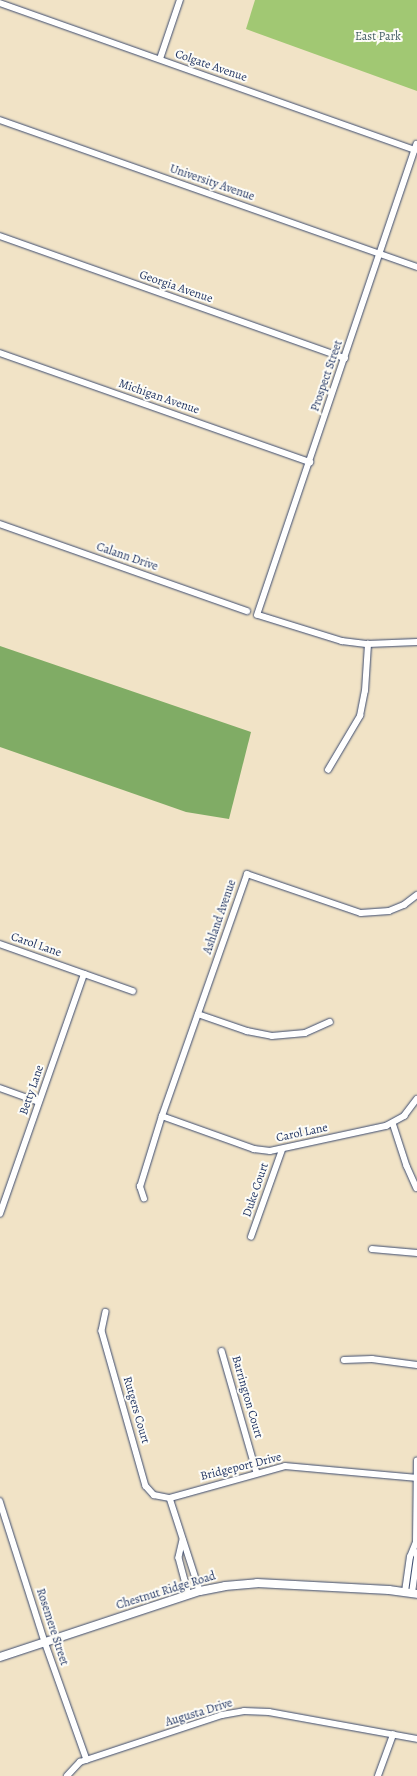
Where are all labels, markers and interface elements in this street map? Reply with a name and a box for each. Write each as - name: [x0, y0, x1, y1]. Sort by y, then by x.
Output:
- park label: East Park: [355, 30, 401, 44]
- street label: Colgate Avenue: [173, 47, 249, 85]
- street label: University Avenue: [168, 162, 256, 204]
- street label: Georgia Avenue: [137, 268, 215, 306]
- street label: Prospect Street: [308, 338, 346, 414]
- street label: Michigan Avenue: [117, 376, 201, 418]
- street label: Calann Drive: [94, 540, 160, 574]
- street label: Ashland Avenue: [201, 878, 239, 956]
- street label: Carol Lane: [9, 930, 63, 960]
- street label: Betty Lane: [17, 1063, 47, 1117]
- street label: Carol Lane: [275, 1121, 329, 1145]
- street label: Duke Court: [240, 1161, 272, 1219]
- street label: Barrington Court: [228, 1354, 266, 1440]
- street label: Rutgers Court: [120, 1375, 152, 1445]
- street label: Bridgeport Drive: [199, 1450, 283, 1484]
- street label: Chestnut Ridge Road: [115, 1569, 217, 1613]
- street label: Rosemere Street: [33, 1587, 71, 1667]
- street label: Augusta Drive: [164, 1696, 234, 1730]

